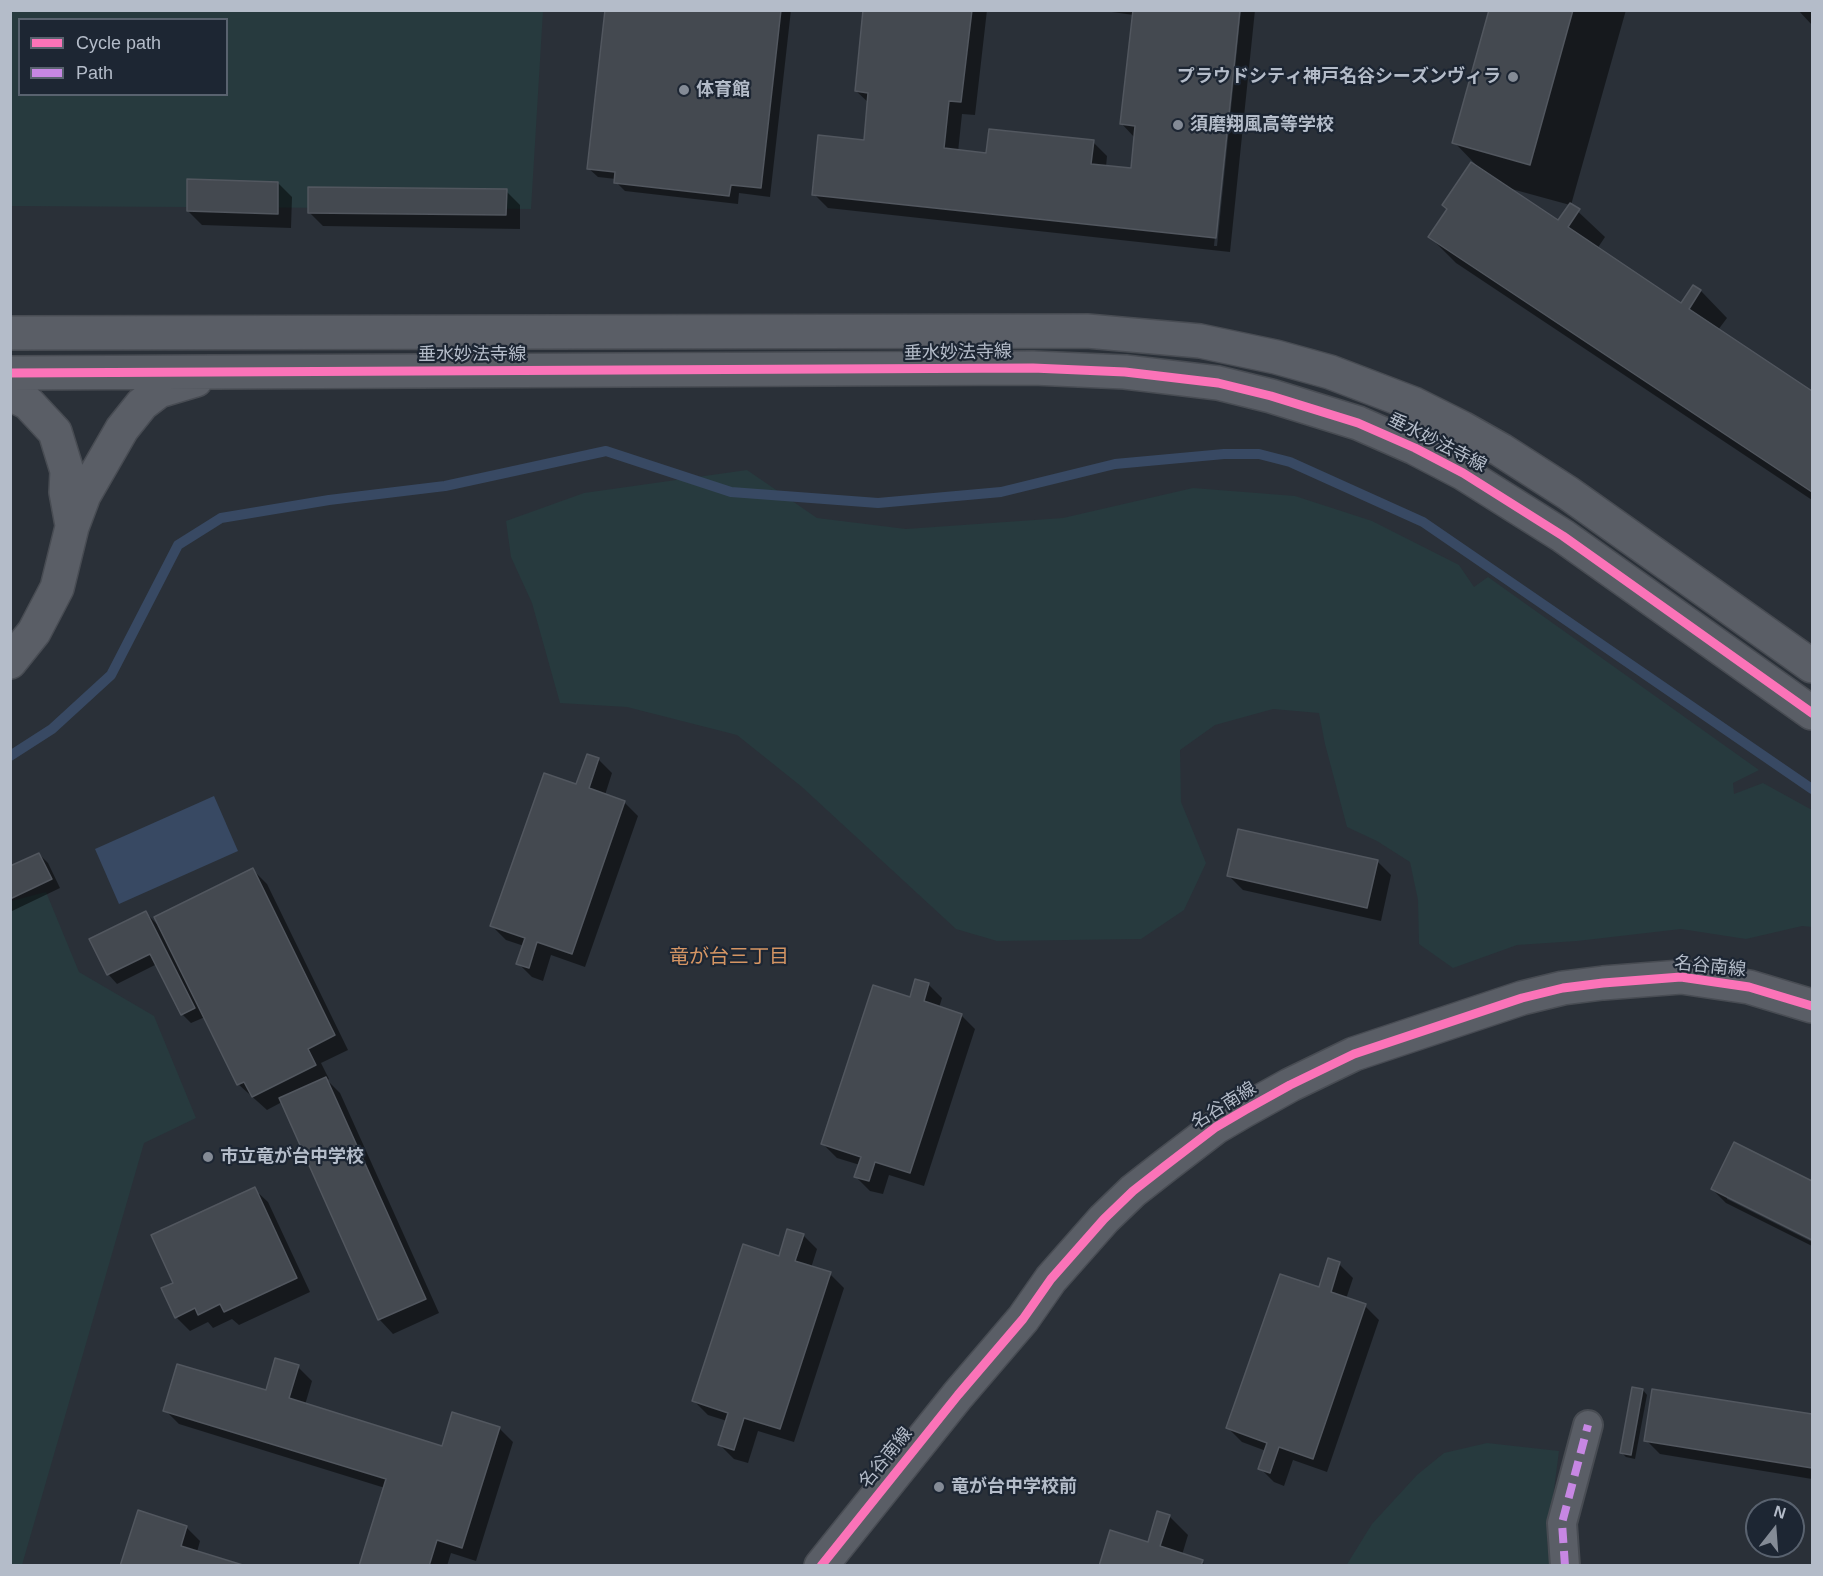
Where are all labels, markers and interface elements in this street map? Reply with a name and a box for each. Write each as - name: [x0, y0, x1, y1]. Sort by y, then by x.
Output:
- legend: [18, 18, 228, 96]
- text: Cycle path: [76, 33, 161, 53]
- text: Path: [76, 63, 113, 83]
- place label: プラウドシティ神戸名谷シーズンヴィラ: [1177, 66, 1501, 88]
- marker: プラウドシティ神戸名谷シーズンヴィラ: [1506, 70, 1520, 84]
- place label: 体育館: [696, 79, 750, 101]
- marker: 体育館: [677, 83, 691, 97]
- place label: 須磨翔風高等学校: [1190, 114, 1334, 136]
- marker: 須磨翔風高等学校: [1171, 118, 1185, 132]
- street label: 垂水妙法寺線: [904, 341, 1012, 365]
- street label: 垂水妙法寺線: [418, 344, 526, 366]
- street label: 垂水妙法寺線: [1384, 409, 1490, 477]
- district label: 竜が台三丁目: [669, 945, 789, 969]
- street label: 名谷南線: [1673, 952, 1747, 982]
- street label: 名谷南線: [1188, 1078, 1260, 1134]
- place label: 市立竜が台中学校: [220, 1146, 364, 1168]
- marker: 市立竜が台中学校: [201, 1150, 215, 1164]
- street label: 名谷南線: [855, 1423, 917, 1493]
- place label: 竜が台中学校前: [951, 1476, 1077, 1498]
- marker: 竜が台中学校前: [932, 1480, 946, 1494]
- north arrow: [1745, 1498, 1805, 1558]
- text: N: [1772, 1502, 1788, 1522]

